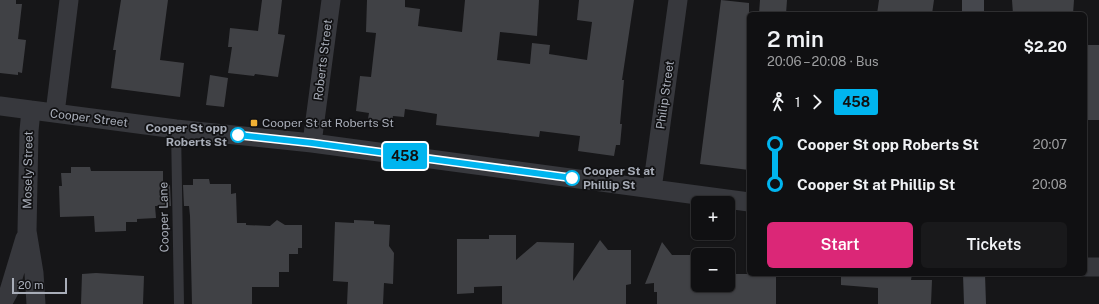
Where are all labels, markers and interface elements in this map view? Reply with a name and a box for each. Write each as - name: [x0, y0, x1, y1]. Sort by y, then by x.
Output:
- street label: Roberts Street: [311, 18, 335, 101]
- text: 2 min: [767, 26, 824, 52]
- text: $2.20: [1024, 38, 1067, 55]
- text: 20:06 – 20:08 · Bus: [767, 54, 879, 69]
- street label: Philip Street: [653, 59, 677, 130]
- icon: walk: [767, 91, 789, 113]
- icon: forward: [806, 91, 828, 113]
- text: 458: [842, 94, 870, 110]
- text: 1: [795, 95, 800, 110]
- street label: Cooper Street: [49, 106, 129, 130]
- place label: Cooper St at Roberts St: [262, 116, 394, 130]
- marker: Cooper St at Roberts St: [249, 118, 259, 128]
- place label: Cooper St opp Roberts St: [145, 121, 227, 149]
- marker: Cooper St opp Roberts St: [230, 127, 246, 143]
- street label: Mosely Street: [20, 131, 36, 209]
- text: Cooper St opp Roberts St: [797, 136, 979, 153]
- text: 20:07: [1033, 137, 1067, 152]
- line badge: 458: [382, 143, 428, 169]
- text: 458: [391, 148, 419, 164]
- place label: Cooper St at Phillip St: [583, 164, 655, 192]
- marker: Cooper St at Phillip St: [564, 170, 580, 186]
- text: Cooper St at Phillip St: [797, 176, 955, 193]
- text: 20:08: [1032, 177, 1067, 192]
- street label: Cooper Lane: [156, 181, 172, 252]
- map controls: [691, 196, 735, 292]
- button: +: [691, 196, 735, 240]
- button: Start: [767, 222, 913, 268]
- button: Tickets: [921, 222, 1067, 268]
- button: −: [691, 248, 735, 292]
- scale bar: [12, 276, 67, 295]
- text: 20 m: [18, 279, 43, 291]

